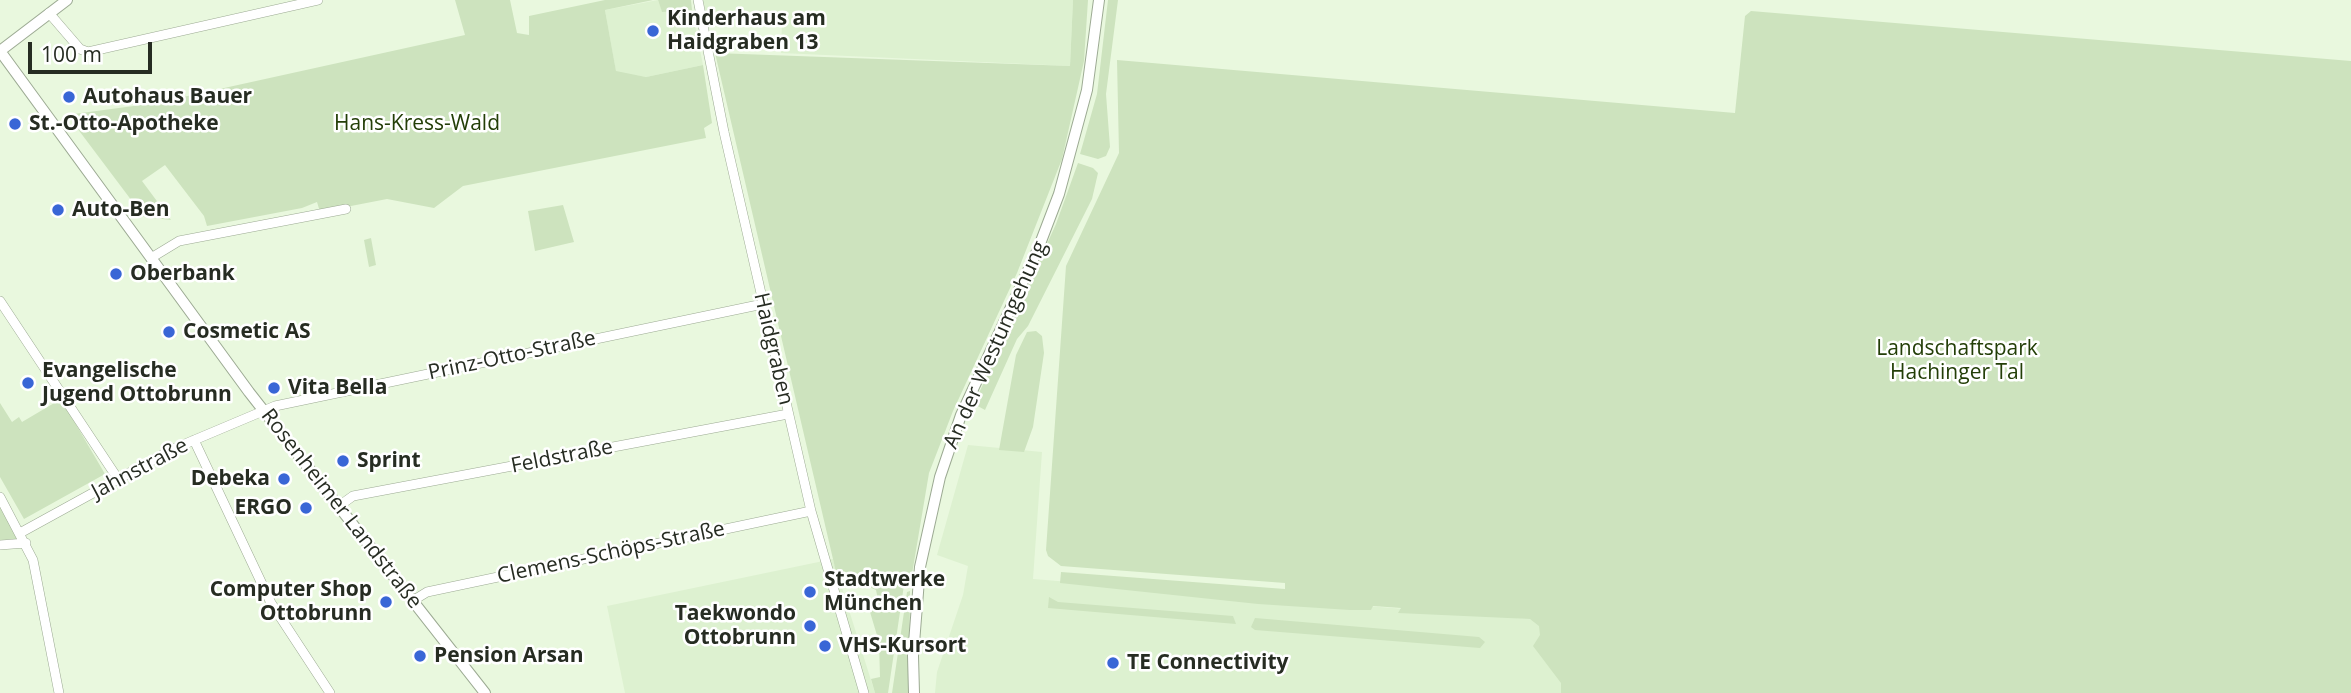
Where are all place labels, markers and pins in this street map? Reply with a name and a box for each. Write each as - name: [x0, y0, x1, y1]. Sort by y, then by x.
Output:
- place label: Kinderhaus am Haidgraben 13: [667, 6, 826, 56]
- marker: Kinderhaus am Haidgraben 13: [645, 23, 661, 39]
- place label: Autohaus Bauer: [83, 84, 252, 110]
- marker: Autohaus Bauer: [61, 89, 77, 105]
- place label: St.-Otto-Apotheke: [29, 111, 219, 137]
- marker: St.-Otto-Apotheke: [7, 116, 23, 132]
- place label: Auto-Ben: [72, 197, 169, 223]
- marker: Auto-Ben: [50, 202, 66, 218]
- place label: Oberbank: [130, 261, 235, 287]
- marker: Oberbank: [108, 266, 124, 282]
- place label: Cosmetic AS: [183, 319, 311, 345]
- marker: Cosmetic AS: [161, 324, 177, 340]
- place label: Evangelische Jugend Ottobrunn: [42, 358, 232, 408]
- marker: Evangelische Jugend Ottobrunn: [20, 375, 36, 391]
- place label: Vita Bella: [288, 375, 387, 401]
- marker: Vita Bella: [266, 380, 282, 396]
- place label: Sprint: [357, 448, 421, 474]
- marker: Sprint: [335, 453, 351, 469]
- place label: Debeka: [191, 466, 270, 492]
- marker: Debeka: [276, 471, 292, 487]
- place label: ERGO: [234, 495, 292, 521]
- marker: ERGO: [298, 500, 314, 516]
- place label: Stadtwerke München: [824, 567, 945, 617]
- place label: Computer Shop Ottobrunn: [210, 577, 372, 627]
- marker: Stadtwerke München: [802, 584, 818, 600]
- marker: Computer Shop Ottobrunn: [378, 594, 394, 610]
- place label: Taekwondo Ottobrunn: [675, 601, 796, 651]
- marker: Taekwondo Ottobrunn: [802, 618, 818, 634]
- place label: VHS-Kursort: [839, 633, 966, 659]
- marker: VHS-Kursort: [817, 638, 833, 654]
- place label: Pension Arsan: [434, 643, 583, 669]
- marker: Pension Arsan: [412, 648, 428, 664]
- place label: TE Connectivity: [1127, 650, 1289, 676]
- marker: TE Connectivity: [1105, 655, 1121, 671]

